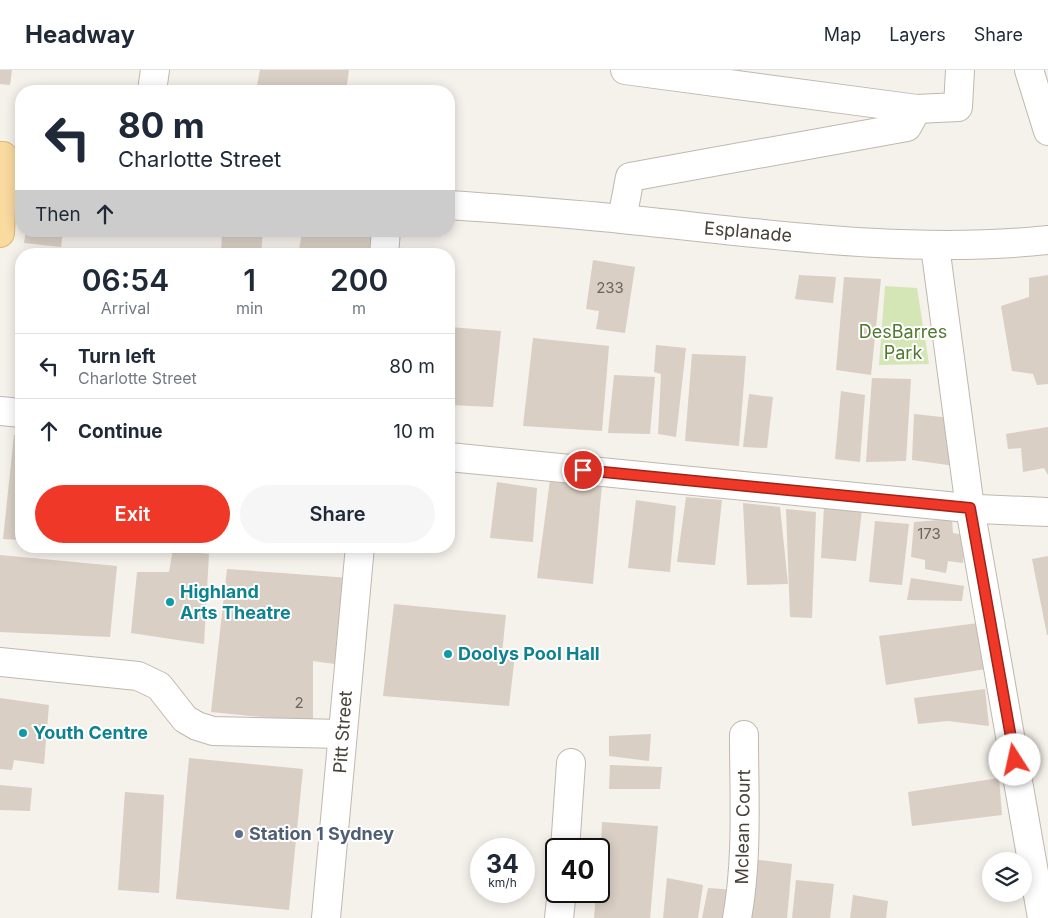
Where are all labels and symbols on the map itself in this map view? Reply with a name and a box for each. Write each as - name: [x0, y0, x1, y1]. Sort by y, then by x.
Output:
- street label: Esplanade: [703, 217, 793, 246]
- house number: 233: [596, 278, 624, 297]
- park label: DesBarres Park: [859, 321, 947, 363]
- pin: [562, 449, 604, 491]
- house number: 173: [917, 524, 941, 543]
- place label: Highland Arts Theatre: [180, 581, 291, 623]
- marker: Highland Arts Theatre: [164, 596, 176, 608]
- place label: Doolys Pool Hall: [458, 643, 600, 664]
- marker: Doolys Pool Hall: [442, 648, 454, 660]
- street label: Pitt Street: [329, 690, 356, 774]
- house number: 2: [294, 693, 304, 712]
- place label: Youth Centre: [33, 722, 148, 743]
- marker: Youth Centre: [17, 727, 29, 739]
- position arrow: [988, 733, 1040, 785]
- street label: Mclean Court: [731, 769, 754, 885]
- place label: Station 1 Sydney: [249, 823, 394, 844]
- marker: Station 1 Sydney: [233, 828, 245, 840]
- speed limit sign: 40: [545, 838, 610, 903]

